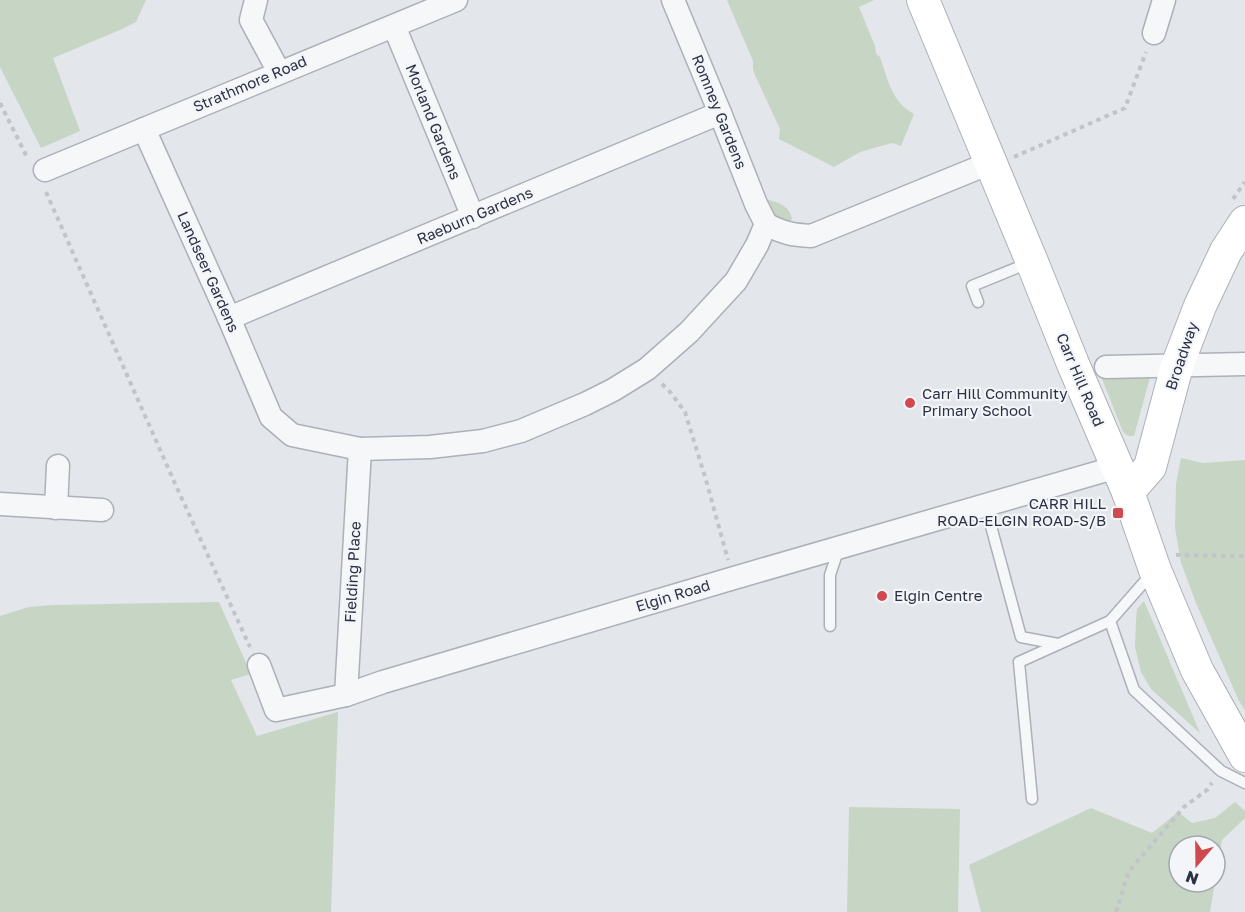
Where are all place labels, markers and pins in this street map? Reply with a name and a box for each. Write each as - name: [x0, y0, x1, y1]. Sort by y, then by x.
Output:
- place label: Carr Hill Community Primary School: [922, 384, 1068, 419]
- marker: Carr Hill Community Primary School: [903, 396, 917, 410]
- place label: CARR HILL ROAD-ELGIN ROAD-S/B: [937, 494, 1106, 529]
- marker: CARR HILL ROAD-ELGIN ROAD-S/B: [1111, 506, 1125, 520]
- place label: Elgin Centre: [894, 586, 983, 604]
- marker: Elgin Centre: [875, 589, 889, 603]

